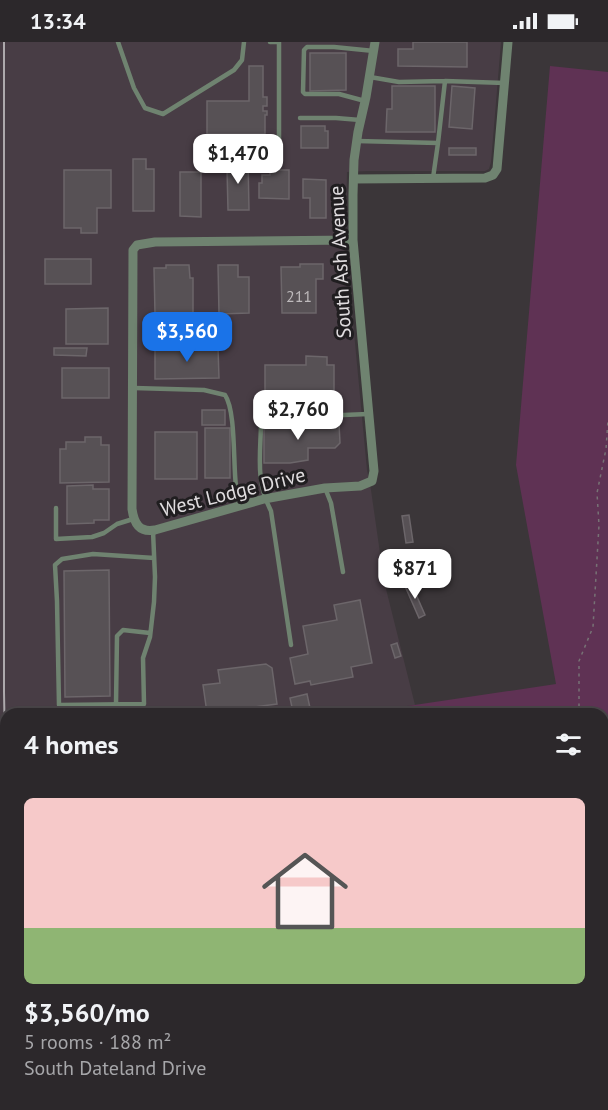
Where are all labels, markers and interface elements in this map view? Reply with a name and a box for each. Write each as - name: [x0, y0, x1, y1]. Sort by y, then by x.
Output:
- text: 13:34: [30, 7, 86, 35]
- pin: $1,470: [189, 134, 287, 185]
- text: $1,470: [207, 140, 269, 166]
- street label: South Ash Avenue: [323, 185, 357, 339]
- house number: 211: [286, 286, 312, 306]
- pin: $3,560: [138, 312, 236, 363]
- text: $3,560: [156, 318, 218, 344]
- pin: $2,760: [249, 390, 347, 441]
- text: $2,760: [267, 396, 329, 422]
- street label: West Lodge Drive: [158, 461, 308, 523]
- pin: $871: [379, 549, 451, 600]
- text: $871: [392, 555, 438, 581]
- text: 4 homes: [24, 728, 119, 761]
- icon: filters: [552, 728, 585, 761]
- icon: home: [251, 837, 359, 945]
- text: $3,560/mo: [24, 996, 150, 1029]
- text: 5 rooms · 188 m²: [24, 1029, 171, 1055]
- text: South Dateland Drive: [24, 1055, 207, 1081]

